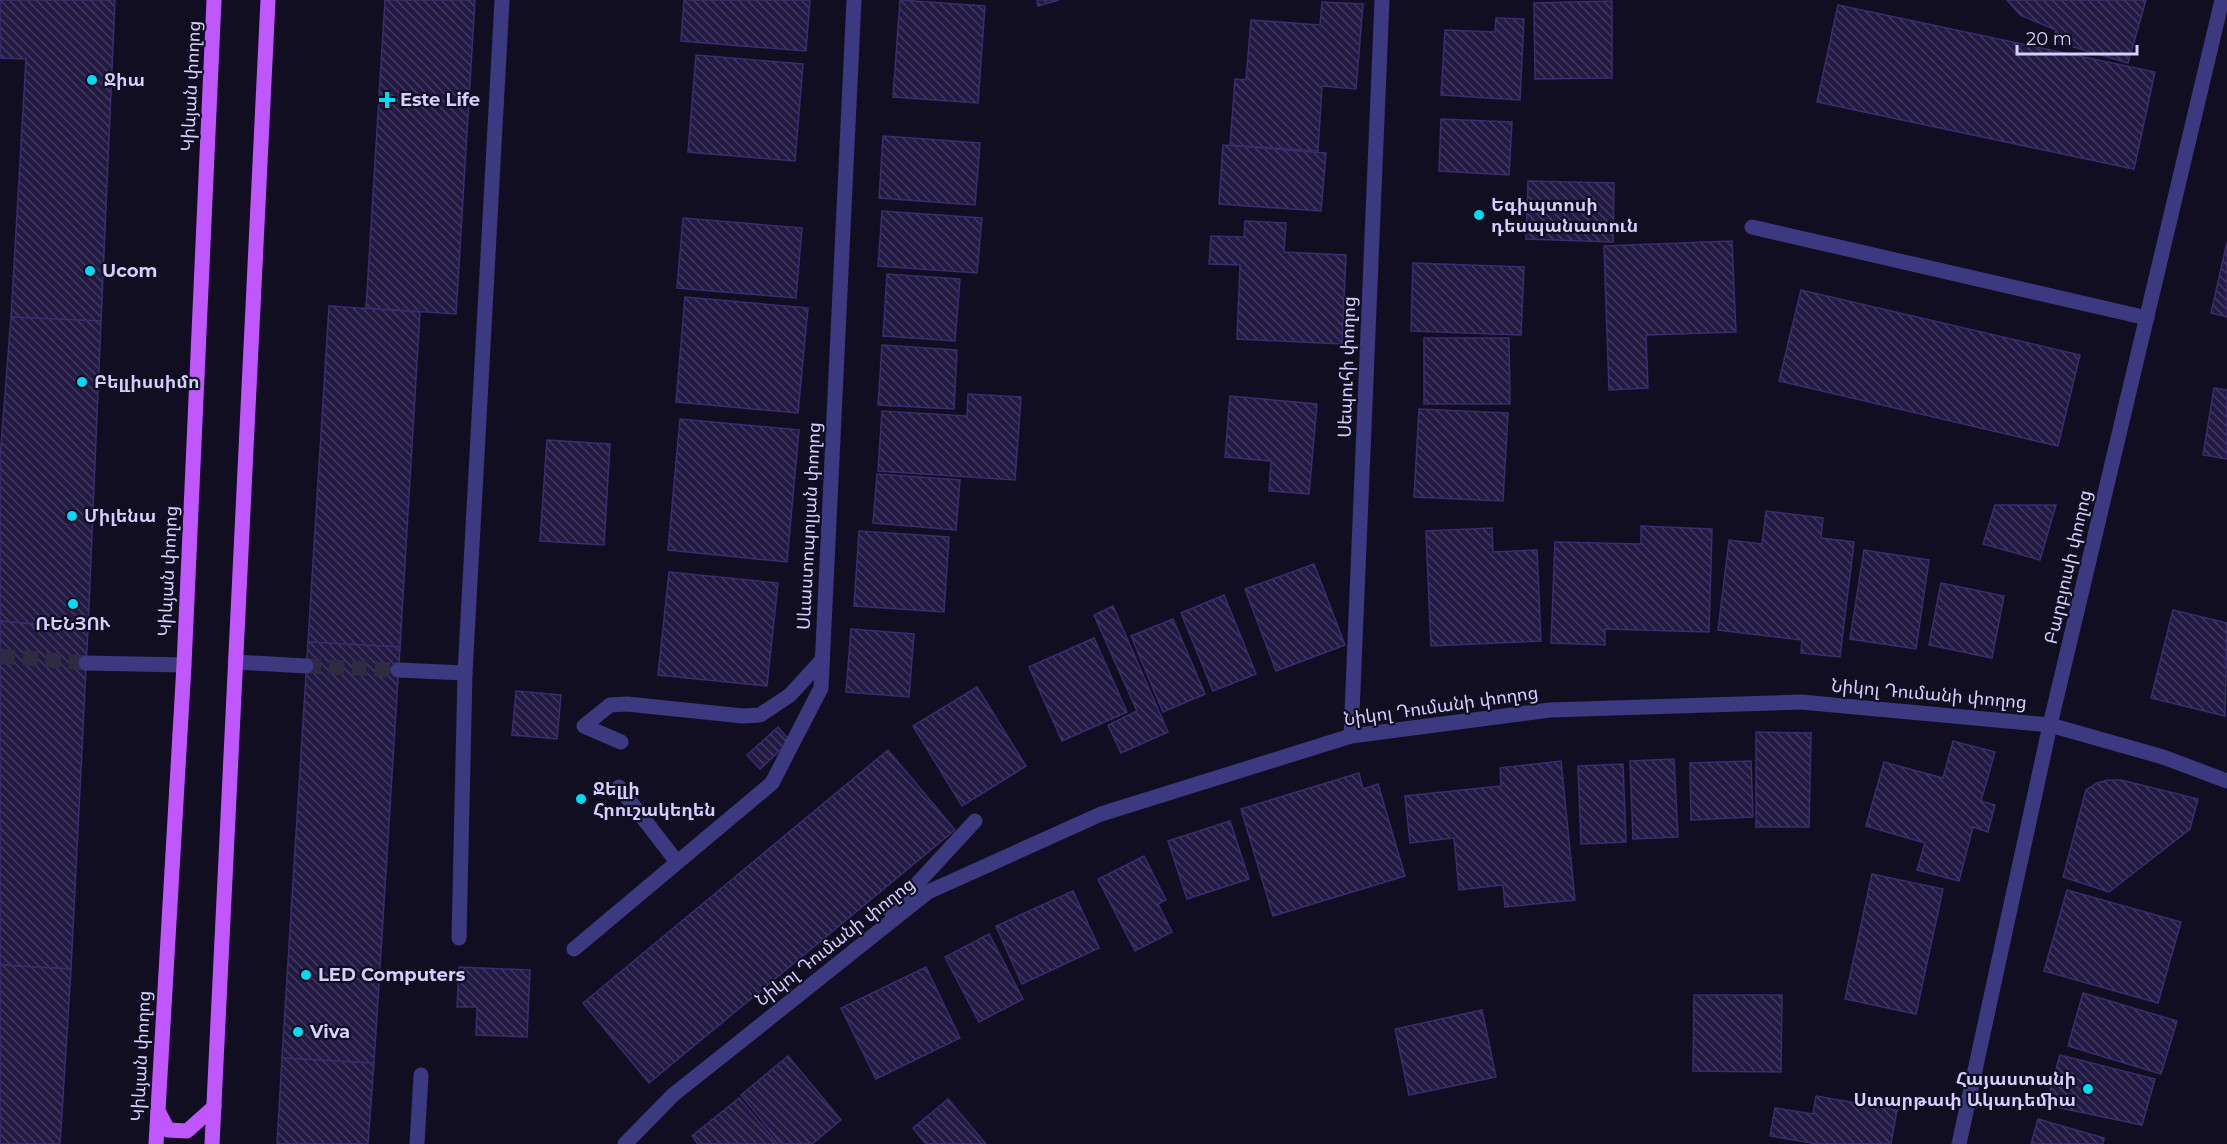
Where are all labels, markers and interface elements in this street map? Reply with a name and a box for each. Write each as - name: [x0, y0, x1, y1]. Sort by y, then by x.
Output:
- scale bar: [2017, 18, 2137, 56]
- street label: Կիևյան փողոց: [177, 20, 205, 152]
- text: 20 m: [2026, 28, 2072, 50]
- place label: Ջիա: [104, 69, 145, 91]
- marker: Ջիա: [85, 73, 99, 87]
- place label: Este Life: [400, 89, 480, 111]
- marker: Este Life: [378, 91, 396, 109]
- place label: Եգիպտոսի դեսպանատուն: [1491, 194, 1638, 237]
- marker: Եգիպտոսի դեսպանատուն: [1472, 208, 1486, 222]
- place label: Ucom: [102, 260, 157, 282]
- marker: Ucom: [83, 264, 97, 278]
- street label: Սեպուհի փողոց: [1334, 296, 1360, 438]
- place label: Բելլիսսիմո: [94, 371, 200, 393]
- marker: Բելլիսսիմո: [75, 375, 89, 389]
- street label: Սևաստոպոլյան փողոց: [793, 422, 825, 630]
- street label: Բարբյուսի փողոց: [2040, 488, 2096, 646]
- place label: Միլենա: [84, 505, 156, 527]
- street label: Կիևյան փողոց: [154, 505, 182, 637]
- marker: Միլենա: [65, 509, 79, 523]
- marker: ՌԵՆՅՈՒ: [66, 597, 80, 611]
- place label: ՌԵՆՅՈՒ: [35, 613, 111, 635]
- street label: Նիկոլ Դումանի փողոց: [1830, 674, 2028, 714]
- street label: Նիկոլ Դումանի փողոց: [1342, 681, 1540, 731]
- place label: Ջելլի Հրուշակեղեն: [593, 778, 716, 821]
- marker: Ջելլի Հրուշակեղեն: [574, 792, 588, 806]
- street label: Նիկոլ Դումանի փողոց: [751, 873, 919, 1011]
- place label: LED Computers: [318, 964, 466, 986]
- marker: LED Computers: [299, 968, 313, 982]
- street label: Կիևյան փողոց: [127, 990, 155, 1122]
- place label: Viva: [309, 1021, 350, 1043]
- marker: Viva: [291, 1025, 305, 1039]
- place label: Հայաստանի Ստարթափ Ակադեմիա: [1853, 1068, 2076, 1111]
- marker: Հայաստանի Ստարթափ Ակադեմիա: [2081, 1082, 2095, 1096]

